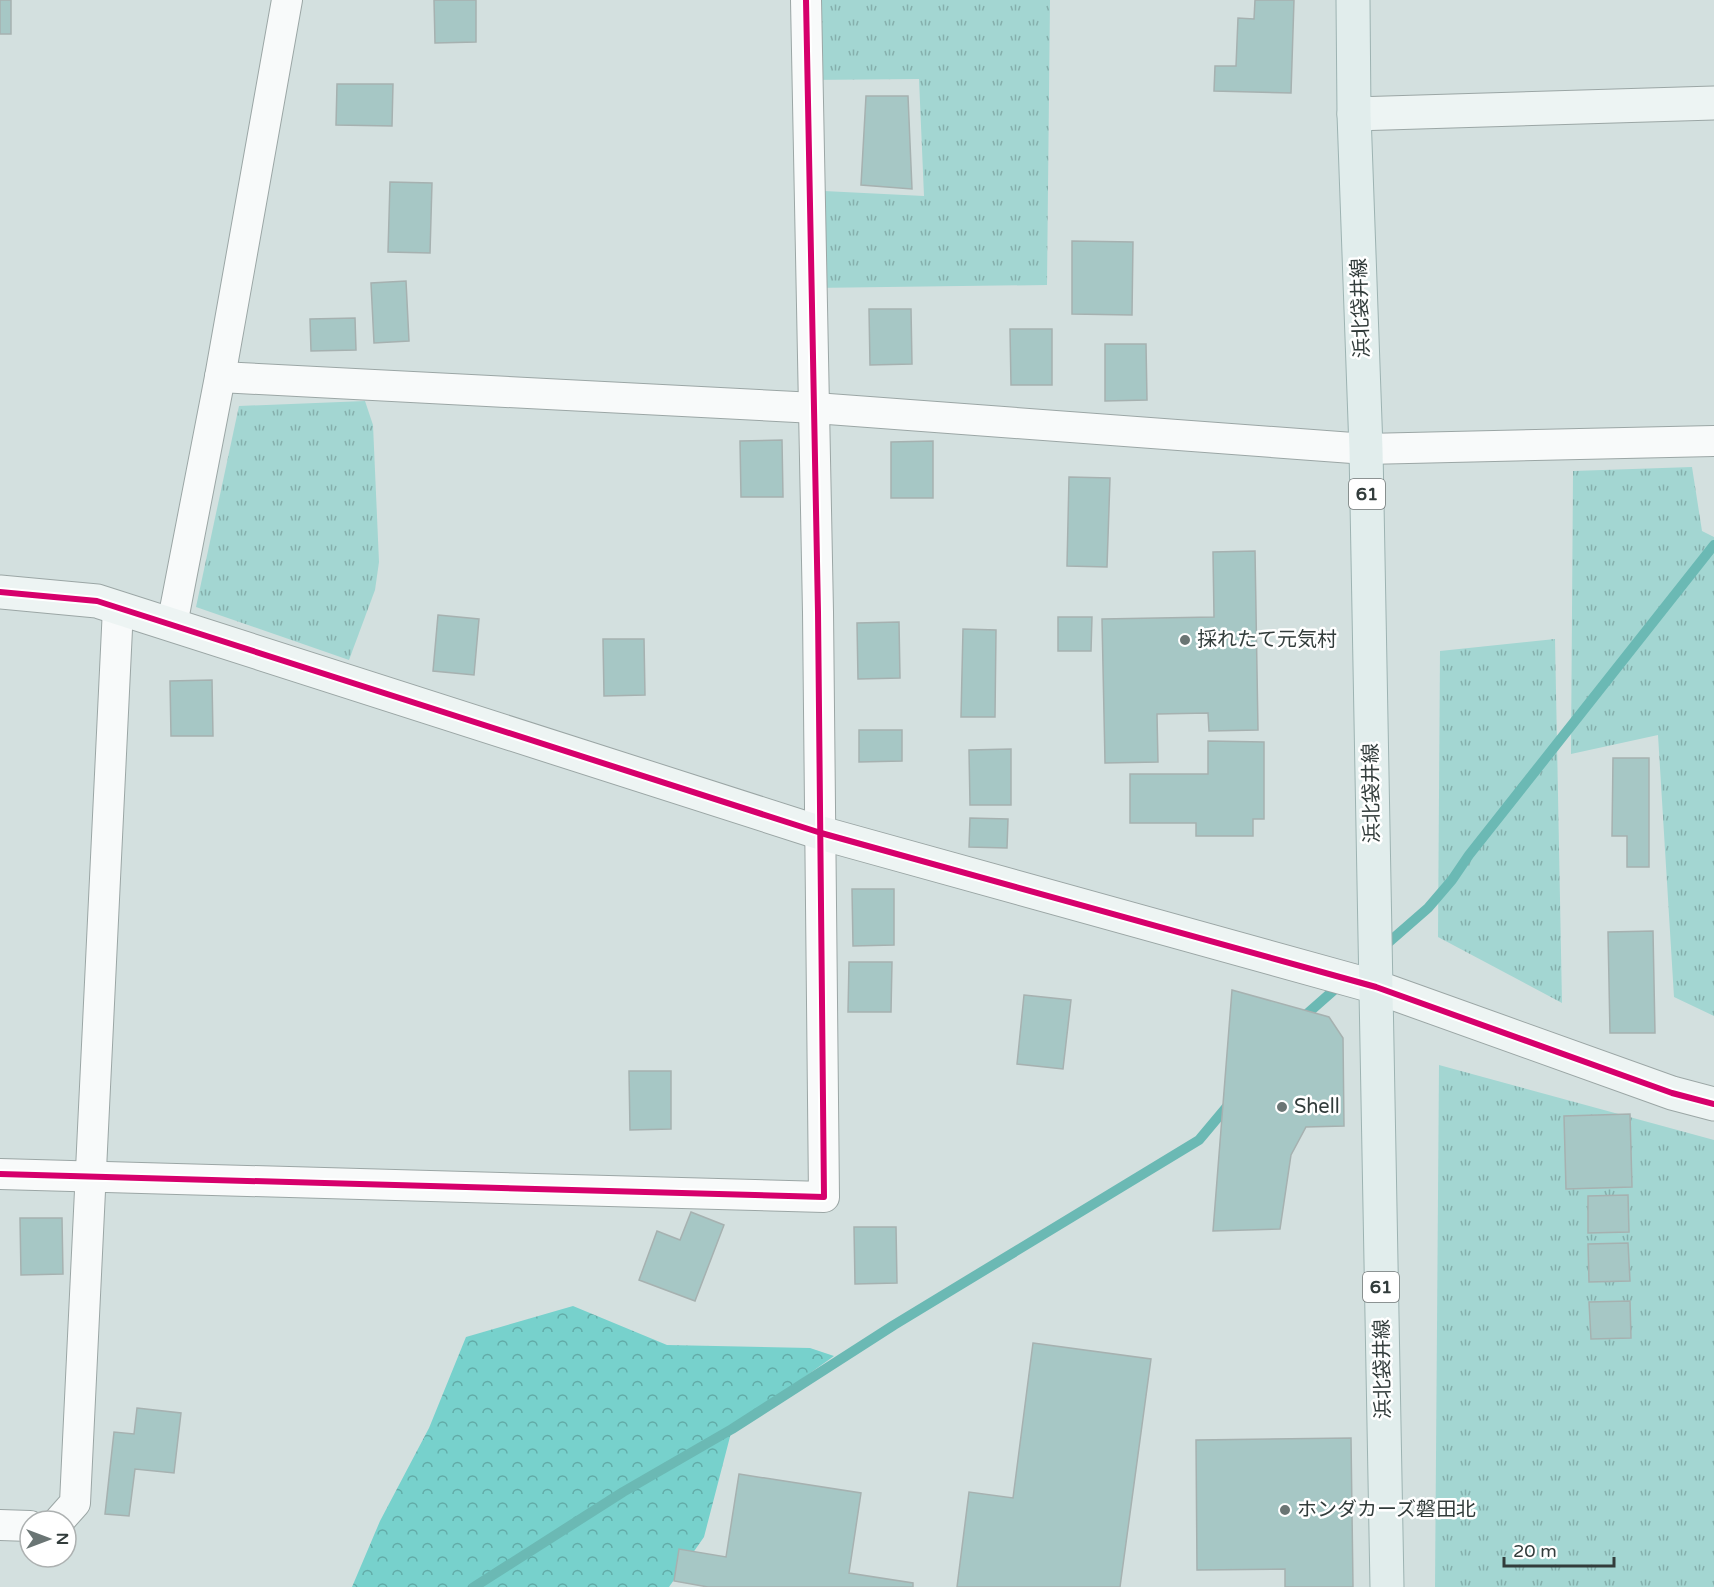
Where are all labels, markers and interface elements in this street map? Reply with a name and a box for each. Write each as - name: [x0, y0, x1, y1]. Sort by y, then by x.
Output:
- street label: 浜北袋井線: [1347, 258, 1375, 358]
- road number: 61: [1349, 479, 1385, 509]
- place label: 採れたて元気村: [1197, 628, 1337, 652]
- marker: 採れたて元気村: [1178, 633, 1192, 647]
- street label: 浜北袋井線: [1359, 743, 1385, 843]
- place label: Shell: [1294, 1095, 1340, 1119]
- marker: Shell: [1275, 1100, 1289, 1114]
- road number: 61: [1363, 1272, 1399, 1302]
- street label: 浜北袋井線: [1370, 1319, 1396, 1419]
- place label: ホンダカーズ磐田北: [1297, 1498, 1476, 1522]
- marker: ホンダカーズ磐田北: [1278, 1503, 1292, 1517]
- north arrow: [18, 1509, 78, 1569]
- scale bar: [1504, 1530, 1614, 1568]
- text: N: [52, 1533, 72, 1545]
- text: 20 m: [1513, 1540, 1557, 1562]

